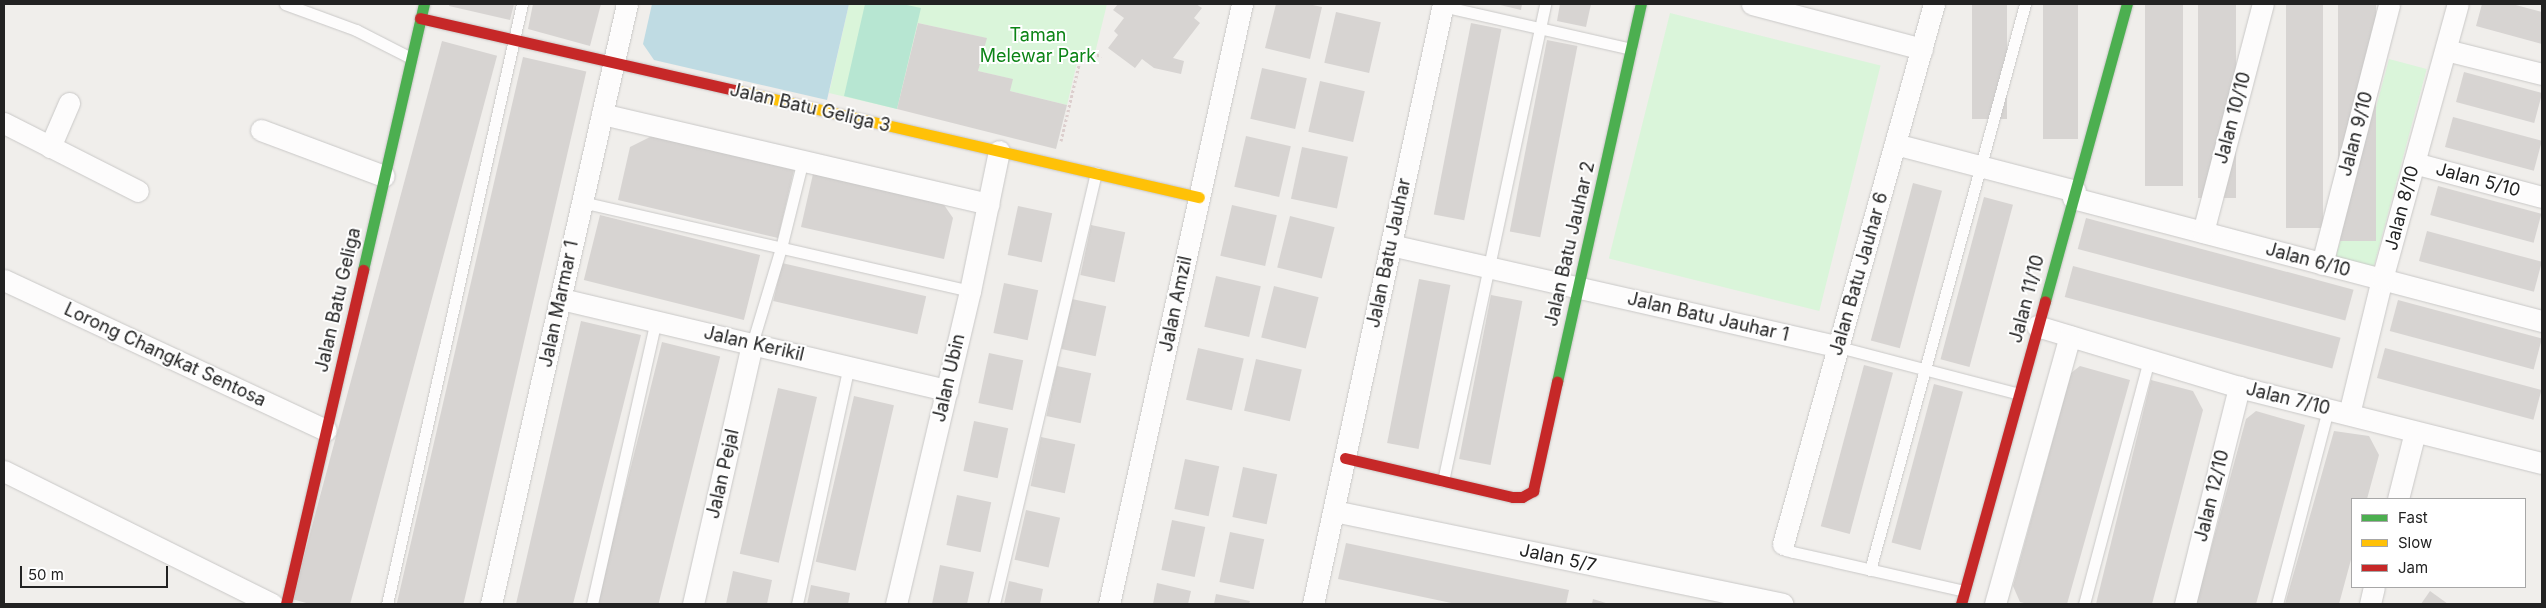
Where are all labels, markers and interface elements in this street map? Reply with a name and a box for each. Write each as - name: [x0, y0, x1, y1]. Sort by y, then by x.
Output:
- park label: Taman Melewar Park: [980, 25, 1096, 68]
- street label: Jalan 10/10: [2210, 70, 2256, 166]
- street label: Jalan Batu Geliga 3: [728, 79, 892, 137]
- street label: Jalan 9/10: [2334, 89, 2378, 179]
- street label: Jalan 5/10: [2433, 158, 2523, 202]
- street label: Jalan Batu Jauhar 2: [1541, 159, 1599, 329]
- street label: Jalan 8/10: [2380, 163, 2424, 253]
- street label: Jalan Batu Jauhar: [1363, 176, 1415, 330]
- street label: Jalan Batu Jauhar 6: [1825, 190, 1893, 358]
- street label: Jalan Batu Geliga: [311, 226, 365, 374]
- street label: Jalan 6/10: [2263, 238, 2353, 282]
- street label: Jalan Marmar 1: [535, 239, 583, 369]
- street label: Jalan 11/10: [2005, 253, 2049, 345]
- street label: Jalan Amzil: [1155, 254, 1197, 354]
- street label: Jalan Batu Jauhar 1: [1625, 288, 1791, 346]
- street label: Lorong Changkat Sentosa: [61, 299, 269, 411]
- street label: Jalan Kerikil: [702, 322, 806, 366]
- street label: Jalan Ubin: [928, 332, 970, 424]
- street label: Jalan 7/10: [2244, 378, 2332, 420]
- street label: Jalan Pejal: [702, 427, 744, 521]
- street label: Jalan 12/10: [2190, 448, 2234, 544]
- legend: [2351, 498, 2526, 588]
- text: Fast: [2398, 508, 2428, 527]
- text: Slow: [2398, 533, 2432, 552]
- street label: Jalan 5/7: [1518, 539, 1598, 577]
- scale bar: [22, 556, 170, 588]
- text: Jam: [2398, 558, 2428, 577]
- text: 50 m: [28, 565, 64, 584]

